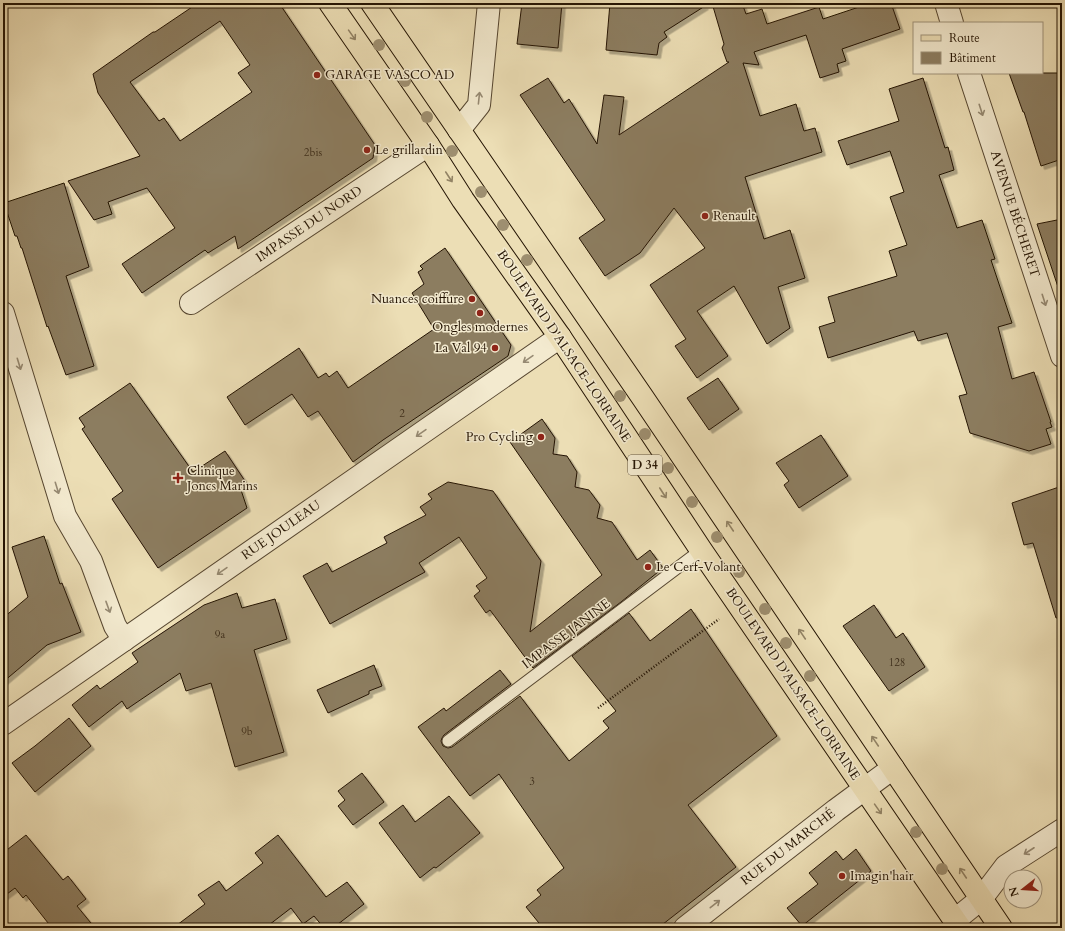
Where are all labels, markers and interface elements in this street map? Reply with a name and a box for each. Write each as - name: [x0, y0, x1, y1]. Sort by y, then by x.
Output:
- legend: [913, 22, 1043, 74]
- one-way arrow: [348, 29, 356, 40]
- text: Route: [949, 30, 980, 46]
- text: Bâtiment: [949, 50, 996, 66]
- place label: GARAGE VASCO AD: [325, 66, 454, 84]
- marker: GARAGE VASCO AD: [312, 70, 322, 80]
- one-way arrow: [475, 92, 483, 105]
- one-way arrow: [978, 103, 985, 116]
- place label: Le grillardin: [375, 141, 443, 159]
- house number: 2bis: [304, 145, 322, 160]
- marker: Le grillardin: [362, 145, 372, 155]
- street label: AVENUE BÉCHERET: [986, 148, 1044, 280]
- one-way arrow: [445, 171, 453, 183]
- street label: IMPASSE DU NORD: [252, 182, 366, 266]
- place label: Renault: [713, 207, 755, 225]
- marker: Renault: [700, 211, 710, 221]
- street label: BOULEVARD D'ALSACE-LORRAINE: [493, 246, 635, 446]
- place label: Nuances coiffure: [371, 290, 464, 308]
- marker: Nuances coiffure: [467, 294, 477, 304]
- one-way arrow: [1040, 294, 1048, 306]
- marker: Ongles modernes: [475, 308, 485, 318]
- place label: Ongles modernes: [432, 318, 528, 336]
- place label: La Val 94: [435, 339, 487, 357]
- marker: La Val 94: [490, 343, 500, 353]
- one-way arrow: [523, 355, 534, 363]
- one-way arrow: [15, 357, 23, 369]
- house number: 2: [399, 406, 405, 421]
- place label: Pro Cycling: [466, 428, 534, 446]
- one-way arrow: [416, 429, 427, 437]
- marker: Pro Cycling: [536, 432, 546, 442]
- road number: D 34: [628, 455, 662, 475]
- place label: Clinique Joncs Marins: [185, 462, 258, 495]
- marker: Clinique Joncs Marins: [172, 472, 184, 484]
- one-way arrow: [54, 481, 61, 494]
- one-way arrow: [659, 487, 667, 498]
- street label: RUE JOULEAU: [238, 496, 325, 564]
- one-way arrow: [725, 520, 733, 532]
- place label: Le Cerf-Volant: [656, 558, 741, 576]
- marker: Le Cerf-Volant: [643, 562, 653, 572]
- one-way arrow: [217, 567, 228, 575]
- street label: BOULEVARD D'ALSACE-LORRAINE: [722, 584, 864, 784]
- street label: IMPASSE JANINE: [518, 595, 614, 673]
- one-way arrow: [104, 600, 112, 612]
- house number: 9a: [215, 627, 225, 642]
- one-way arrow: [798, 628, 806, 640]
- house number: 128: [889, 655, 905, 670]
- house number: 9b: [241, 724, 253, 739]
- one-way arrow: [871, 736, 879, 747]
- house number: 3: [529, 774, 535, 789]
- one-way arrow: [874, 803, 882, 814]
- street label: RUE DU MARCHÉ: [737, 804, 839, 890]
- one-way arrow: [1023, 848, 1035, 856]
- place label: Imagin'hair: [850, 867, 914, 885]
- one-way arrow: [959, 867, 968, 878]
- north arrow: [1003, 869, 1043, 909]
- marker: Imagin'hair: [837, 871, 847, 881]
- text: N: [1005, 885, 1022, 899]
- one-way arrow: [710, 900, 721, 908]

